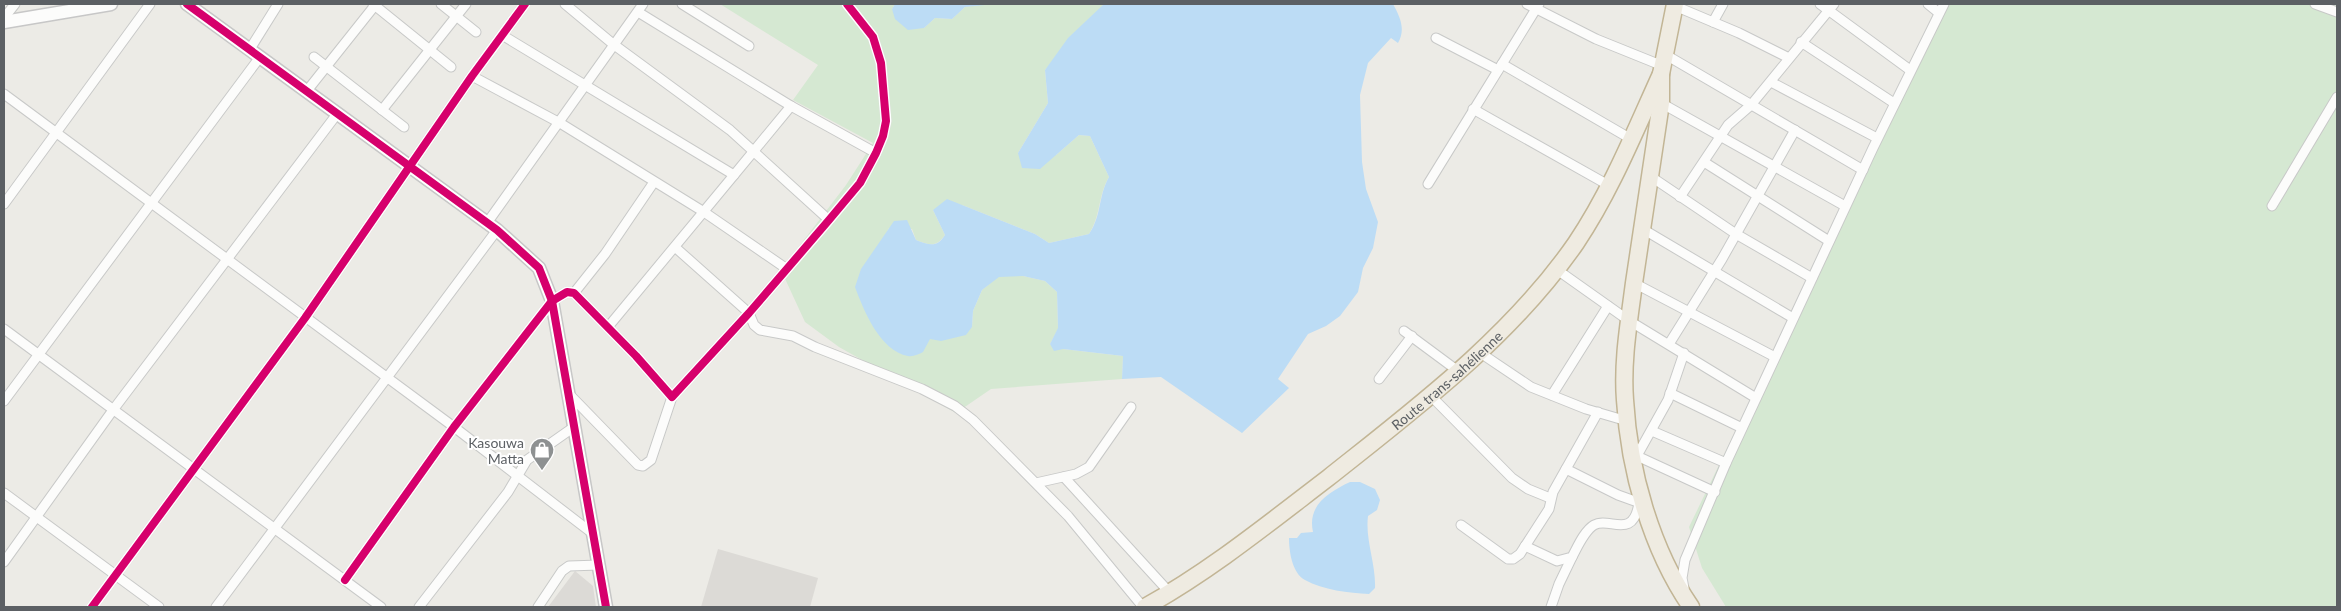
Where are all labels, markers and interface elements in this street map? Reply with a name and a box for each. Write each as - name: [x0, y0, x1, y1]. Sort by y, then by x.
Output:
- street label: Route trans-sahélienne: [1388, 327, 1505, 433]
- place label: Kasouwa Matta: [468, 434, 524, 467]
- shop icon: Kasouwa Matta: [529, 437, 555, 471]

